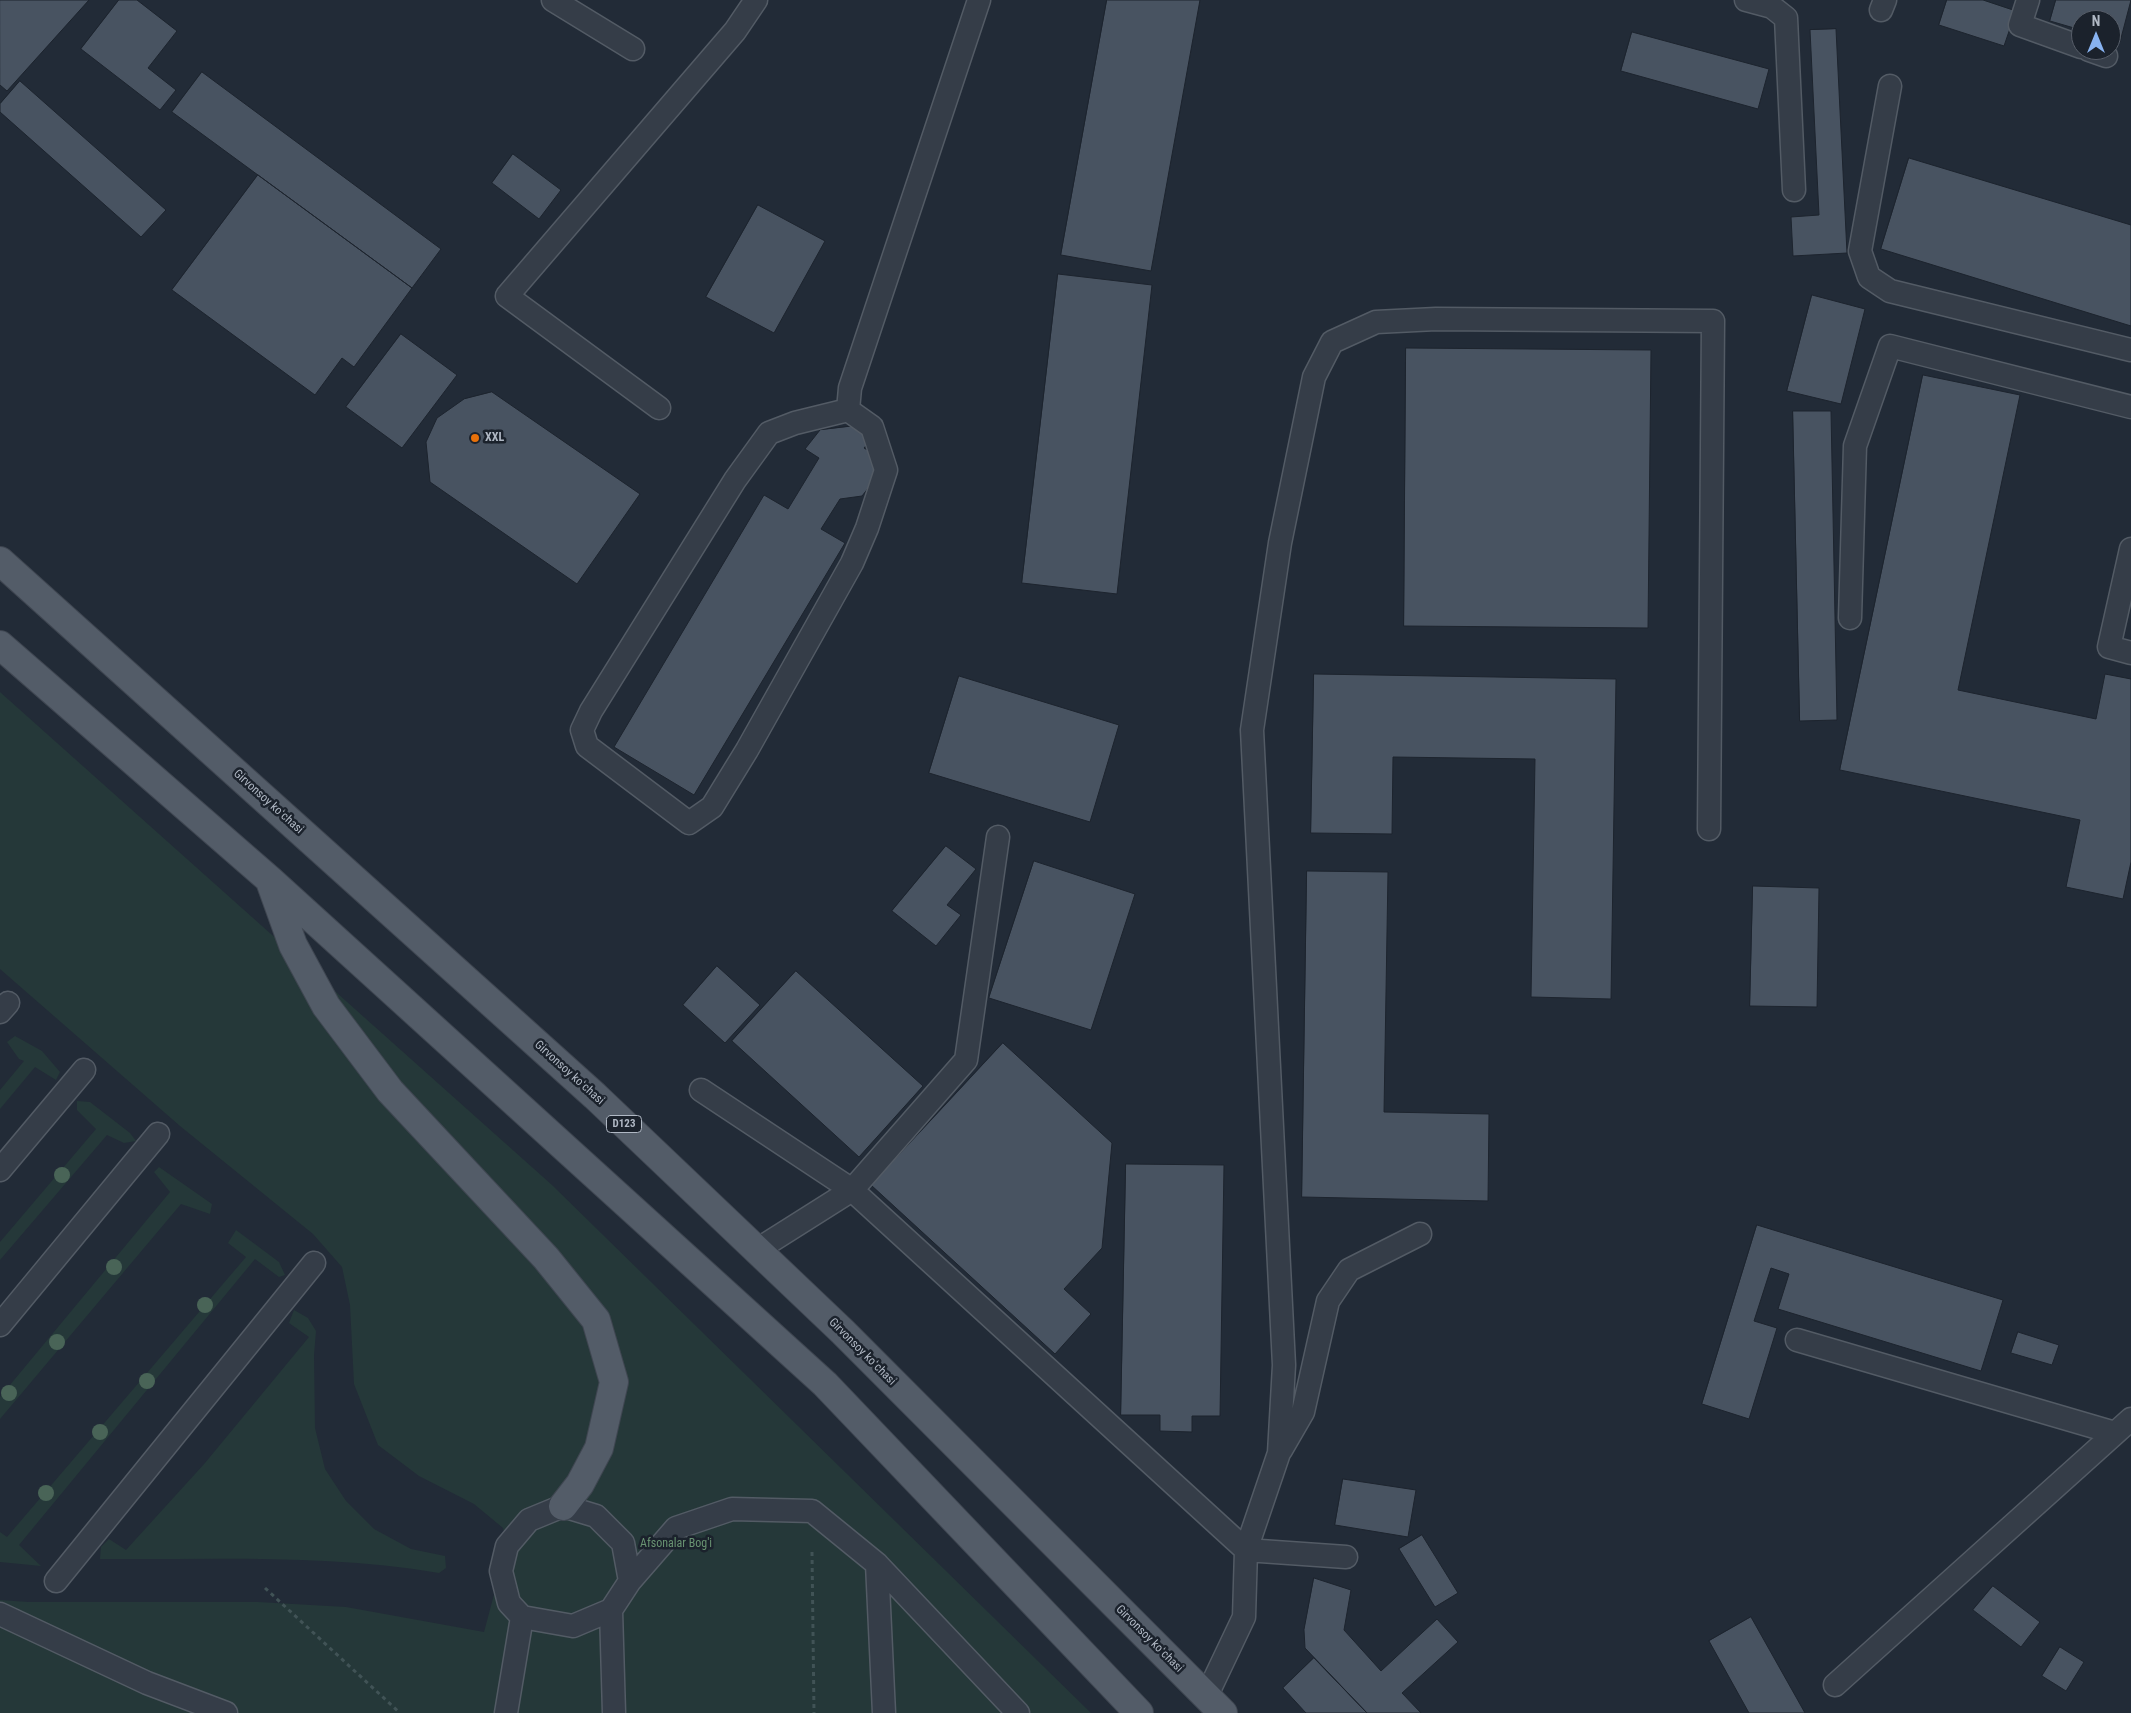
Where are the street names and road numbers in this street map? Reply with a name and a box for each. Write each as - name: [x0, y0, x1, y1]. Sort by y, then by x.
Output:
- street label: Girvonsoy koʻchasi: [230, 767, 306, 837]
- street label: Girvonsoy koʻchasi: [531, 1038, 607, 1108]
- road number: D123: [606, 1116, 642, 1132]
- street label: Girvonsoy koʻchasi: [825, 1315, 899, 1389]
- street label: Girvonsoy koʻchasi: [1112, 1602, 1186, 1676]

